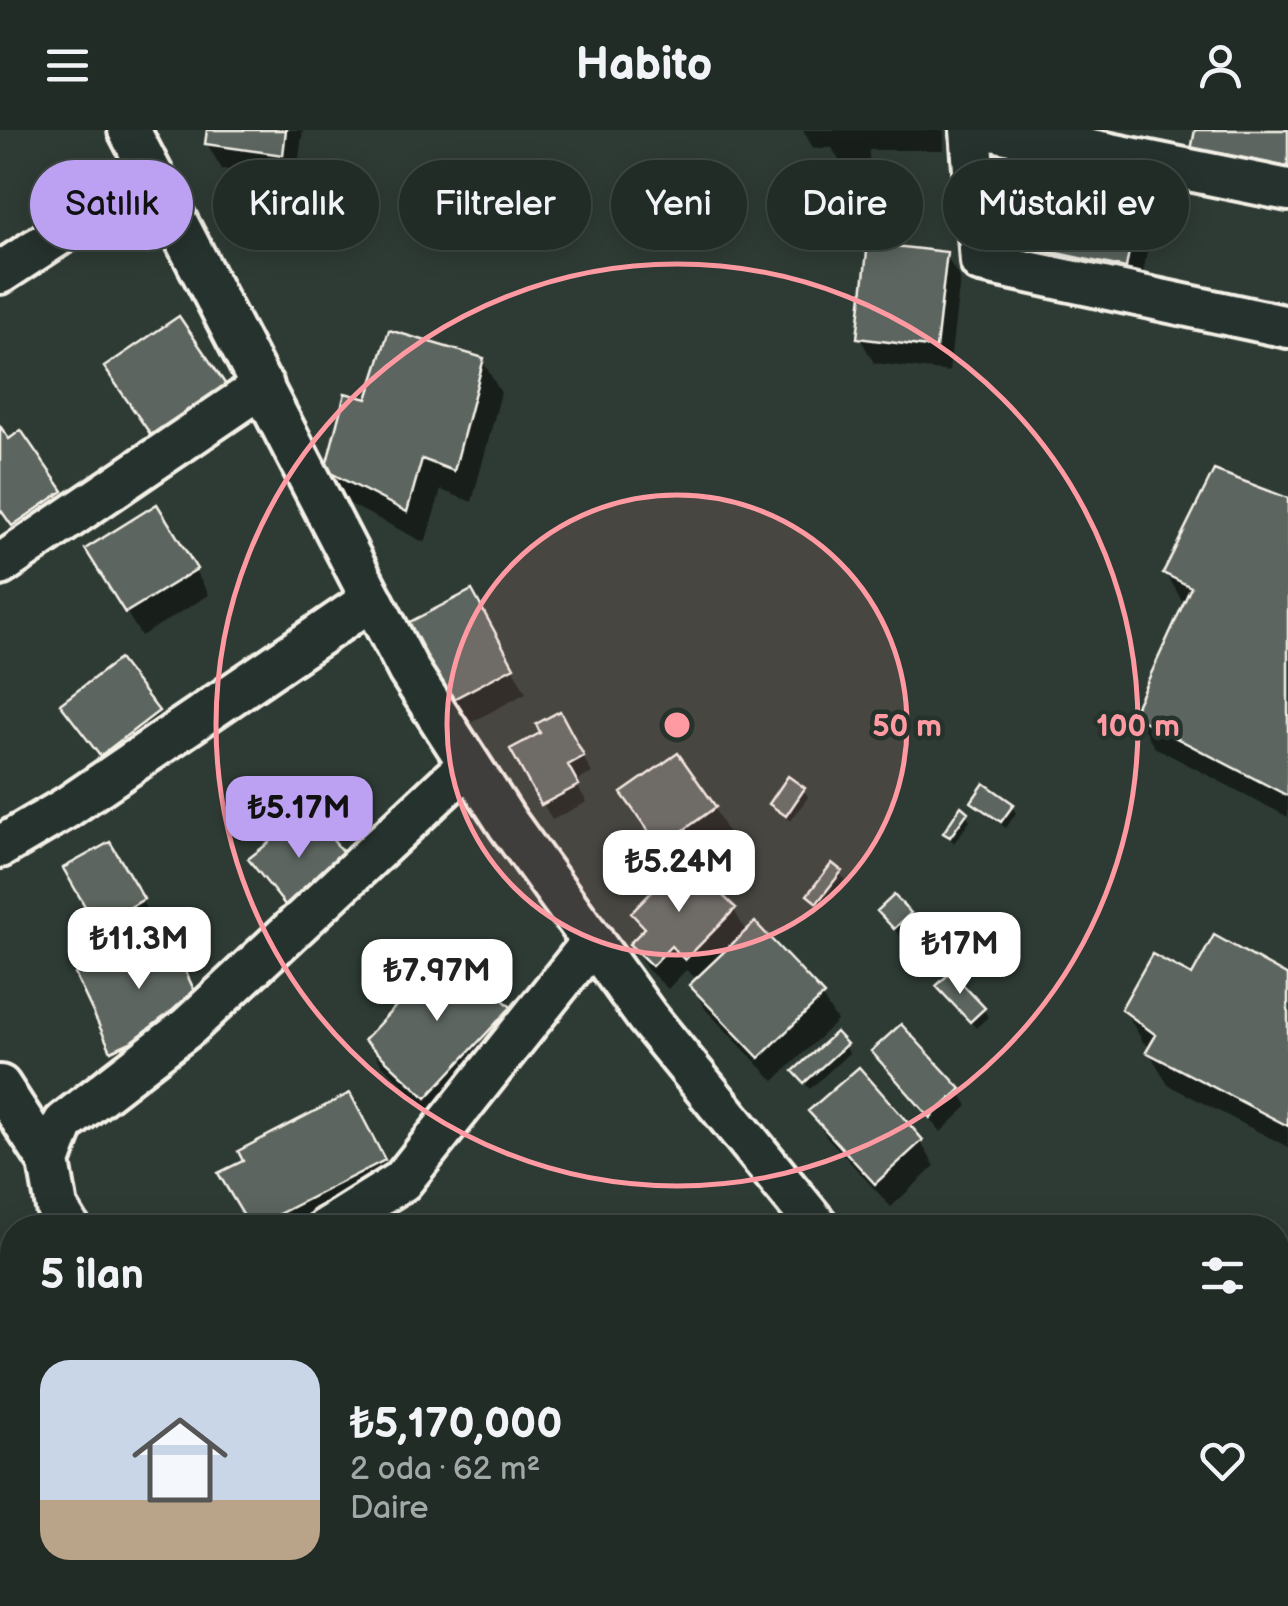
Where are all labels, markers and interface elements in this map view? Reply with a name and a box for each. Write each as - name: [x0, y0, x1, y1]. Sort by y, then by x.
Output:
- icon: menu: [40, 38, 95, 93]
- text: Habito: [576, 38, 712, 93]
- icon: person: [1193, 38, 1248, 93]
- chip: Satılık: [30, 160, 193, 250]
- chip: Kiralık: [213, 160, 379, 250]
- chip: Filtreler: [399, 160, 591, 250]
- chip: Yeni: [611, 160, 747, 250]
- chip: Daire: [767, 160, 923, 250]
- chip: Müstakil ev: [943, 160, 1189, 250]
- centre of rings: [659, 707, 695, 743]
- text: 50 m: [872, 709, 942, 745]
- text: 100 m: [1096, 709, 1180, 745]
- pin: ₺5.17M: [218, 776, 380, 861]
- text: ₺5.17M: [248, 789, 350, 828]
- pin: ₺5.24M: [598, 830, 760, 915]
- text: ₺5.24M: [625, 843, 733, 882]
- pin: ₺11.3M: [58, 907, 220, 992]
- pin: ₺17M: [901, 912, 1019, 997]
- text: ₺11.3M: [90, 920, 188, 959]
- text: ₺17M: [921, 925, 999, 964]
- pin: ₺7.97M: [356, 939, 518, 1024]
- text: ₺7.97M: [383, 952, 491, 991]
- icon: filters: [1195, 1248, 1250, 1303]
- text: 5 ilan: [40, 1250, 144, 1301]
- text: ₺5,170,000: [350, 1399, 562, 1450]
- icon: home: [120, 1400, 240, 1520]
- icon: heart: [1195, 1433, 1250, 1488]
- text: 2 oda · 62 m²: [350, 1450, 540, 1489]
- text: Daire: [350, 1489, 428, 1528]

